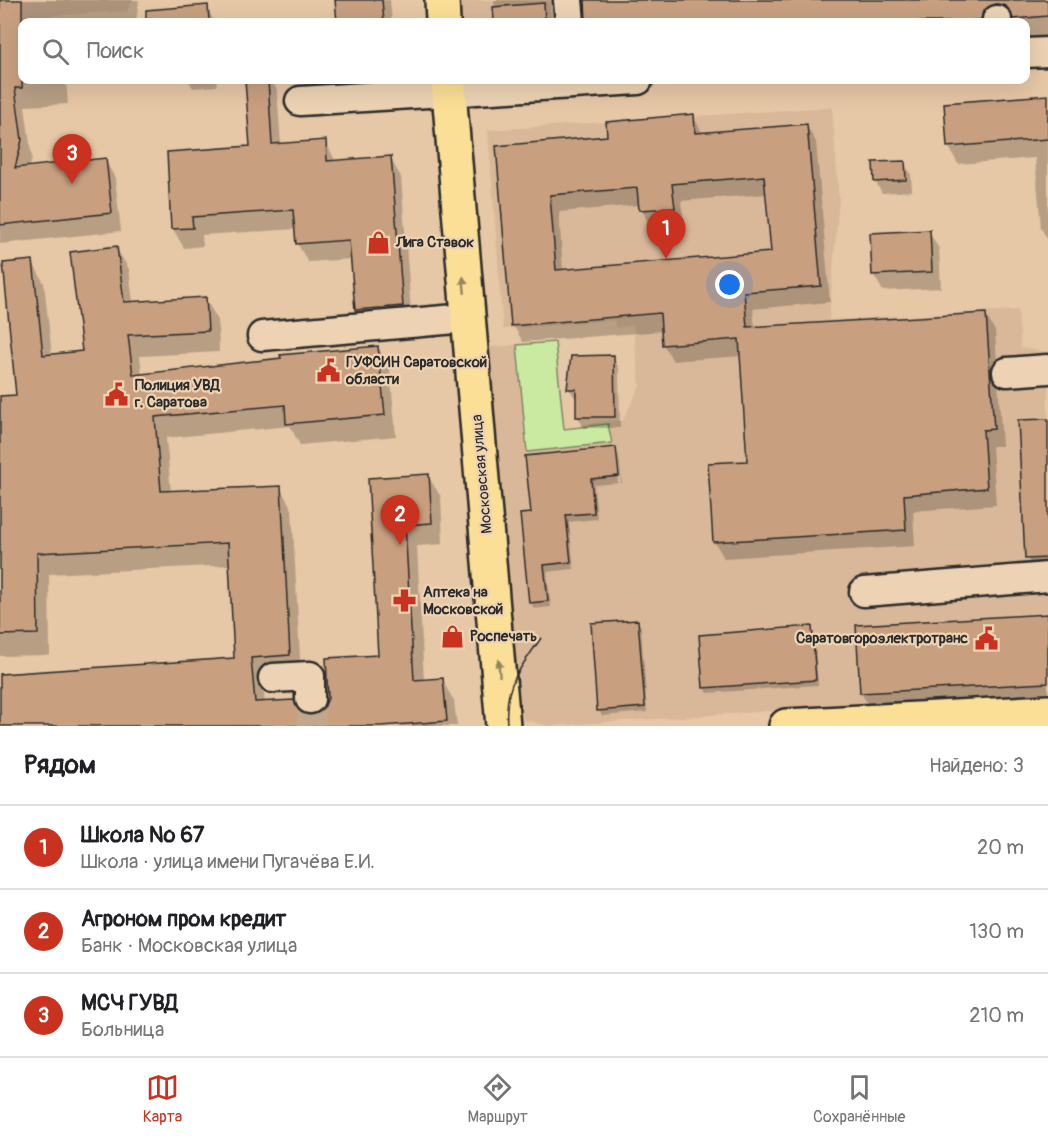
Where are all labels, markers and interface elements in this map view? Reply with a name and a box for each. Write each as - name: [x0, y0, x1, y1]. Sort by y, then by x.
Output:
- search box: [18, 18, 1030, 84]
- icon: search: [39, 35, 72, 68]
- text: Поиск: [87, 37, 144, 65]
- pin: 3: [52, 134, 92, 184]
- pin: 1: [646, 210, 686, 259]
- shop icon: Лига Ставок: [365, 229, 391, 255]
- place label: Лига Ставок: [395, 233, 474, 252]
- your location: [715, 270, 744, 299]
- one-way arrow: [459, 276, 469, 295]
- place label: ГУФСИН Саратовской области: [345, 353, 487, 389]
- public building icon: ГУФСИН Саратовской области: [315, 358, 341, 384]
- place label: Полиция УВД г. Саратова: [134, 376, 220, 412]
- public building icon: Полиция УВД г. Саратова: [104, 381, 130, 407]
- street label: Московская улица: [467, 414, 497, 534]
- pin: 2: [380, 496, 420, 545]
- place label: Аптека на Московской: [423, 583, 503, 619]
- pharmacy icon: Аптека на Московской: [392, 588, 418, 614]
- shop icon: Роспечать: [439, 623, 465, 649]
- public building icon: Саратовгороэлектротранс: [973, 625, 999, 651]
- place label: Роспечать: [470, 627, 537, 646]
- place label: Саратовгороэлектротранс: [796, 629, 968, 648]
- one-way arrow: [494, 658, 503, 677]
- text: Рядом: [24, 749, 96, 781]
- text: Найдено: 3: [929, 753, 1024, 778]
- text: Школа № 67: [81, 821, 204, 849]
- text: 1: [40, 835, 47, 860]
- text: 20 m: [977, 835, 1024, 860]
- text: Школа · улица имени Пугачёва Е.И.: [81, 849, 375, 874]
- text: Агроном пром кредит: [81, 905, 286, 933]
- text: 2: [38, 919, 49, 944]
- text: 130 m: [969, 919, 1024, 944]
- text: Банк · Московская улица: [81, 933, 297, 958]
- text: МСЧ ГУВД: [81, 989, 178, 1017]
- text: 3: [38, 1003, 49, 1028]
- text: 210 m: [969, 1003, 1024, 1028]
- text: Больница: [81, 1017, 164, 1042]
- tab: Карта: [143, 1071, 182, 1127]
- tab: Маршрут: [468, 1071, 528, 1127]
- tab: Сохранённые: [813, 1071, 905, 1127]

